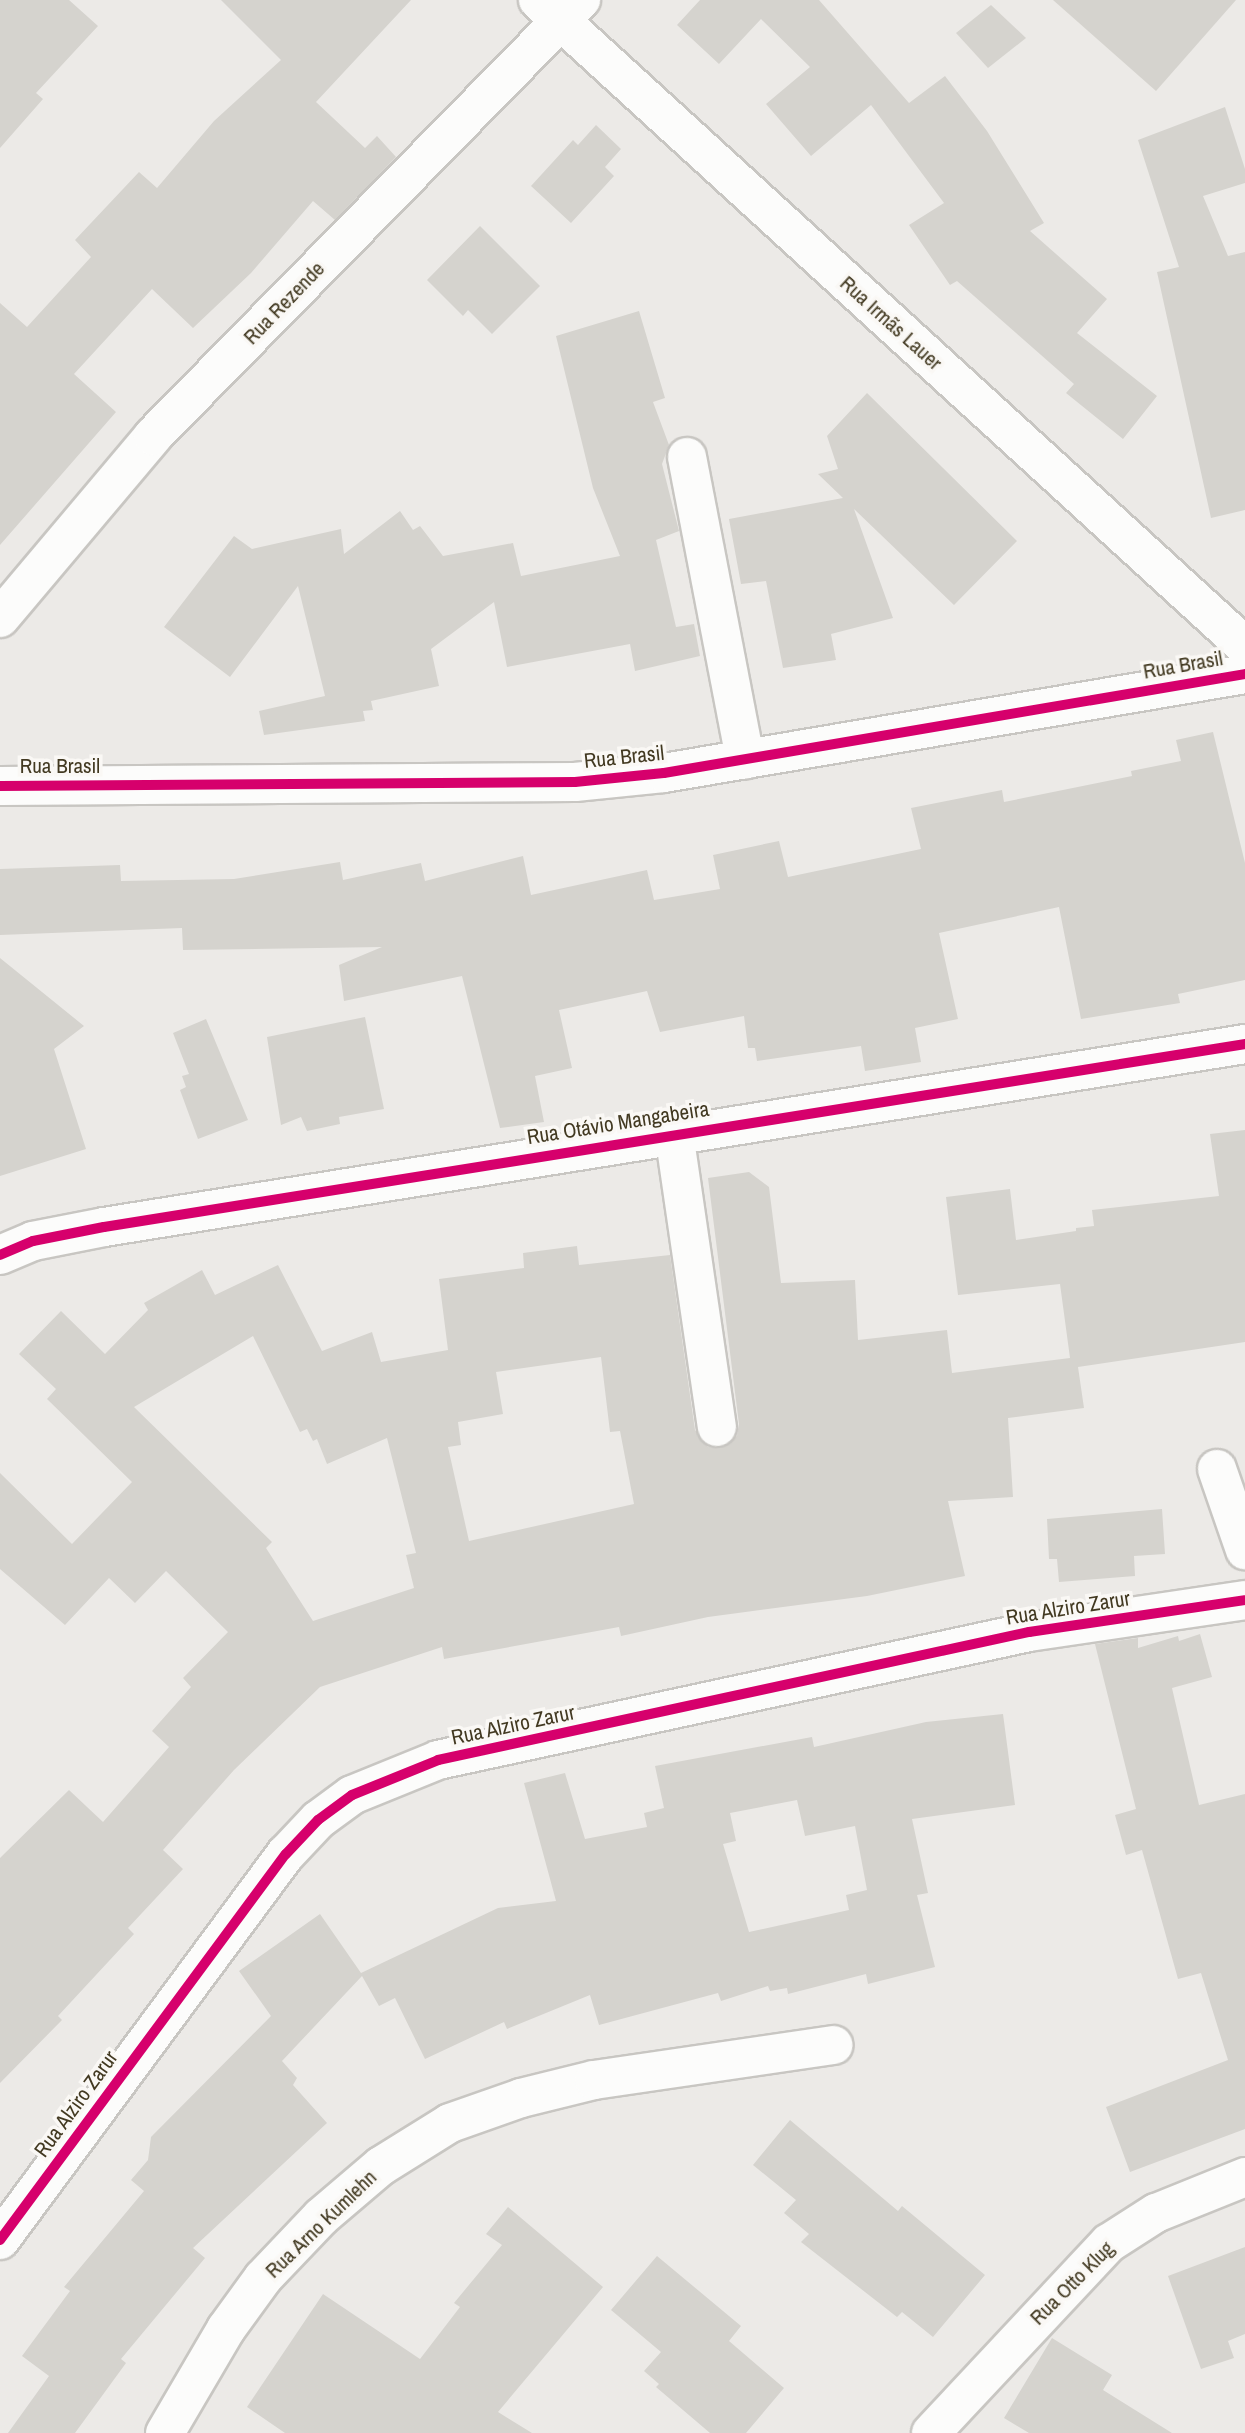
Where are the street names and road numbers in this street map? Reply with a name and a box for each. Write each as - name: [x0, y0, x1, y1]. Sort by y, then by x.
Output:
- street label: Rua Rezende: [238, 256, 330, 350]
- street label: Rua Irmãs Lauer: [835, 271, 947, 375]
- street label: Rua Brasil: [1141, 646, 1225, 684]
- street label: Rua Brasil: [583, 740, 665, 774]
- street label: Rua Brasil: [20, 753, 100, 779]
- street label: Rua Otávio Mangabeira: [525, 1096, 711, 1150]
- street label: Rua Alziro Zarur: [1004, 1586, 1132, 1630]
- street label: Rua Alziro Zarur: [449, 1700, 577, 1750]
- street label: Rua Alziro Zarur: [29, 2045, 123, 2163]
- street label: Rua Arno Kumlehn: [260, 2164, 382, 2284]
- street label: Rua Otto Klug: [1025, 2236, 1119, 2330]

